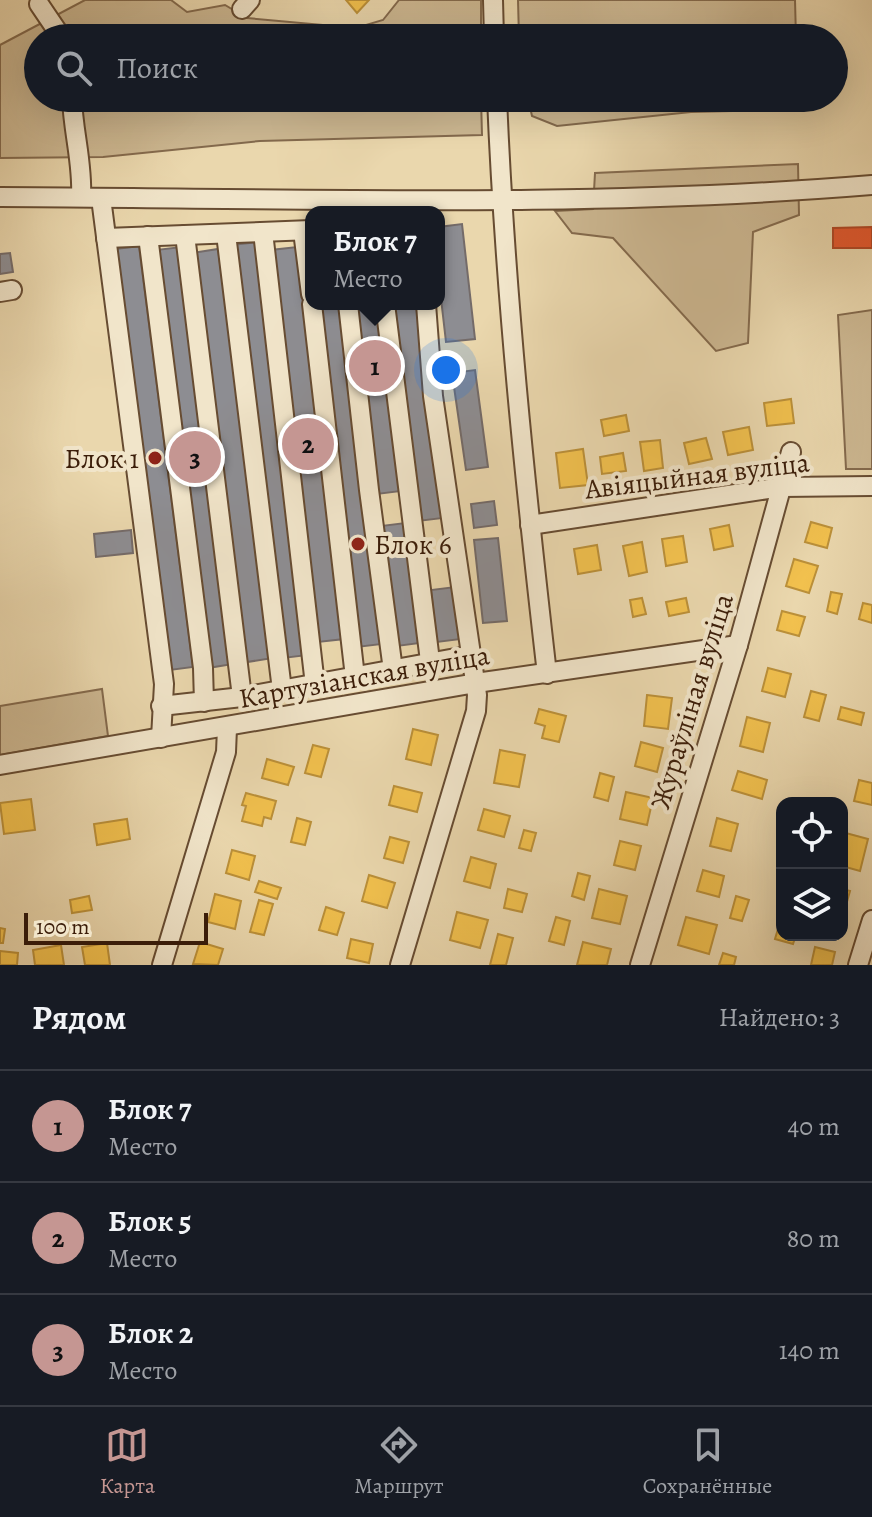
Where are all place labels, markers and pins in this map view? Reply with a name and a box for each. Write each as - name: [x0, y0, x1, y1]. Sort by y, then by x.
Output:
- pin: 1: [349, 336, 401, 396]
- pin: 2: [282, 414, 334, 474]
- pin: 3: [169, 427, 221, 487]
- place label: Блок 1: [65, 440, 139, 478]
- marker: Блок 1: [146, 449, 164, 467]
- place label: Блок 6: [374, 526, 452, 564]
- marker: Блок 6: [349, 535, 367, 553]

